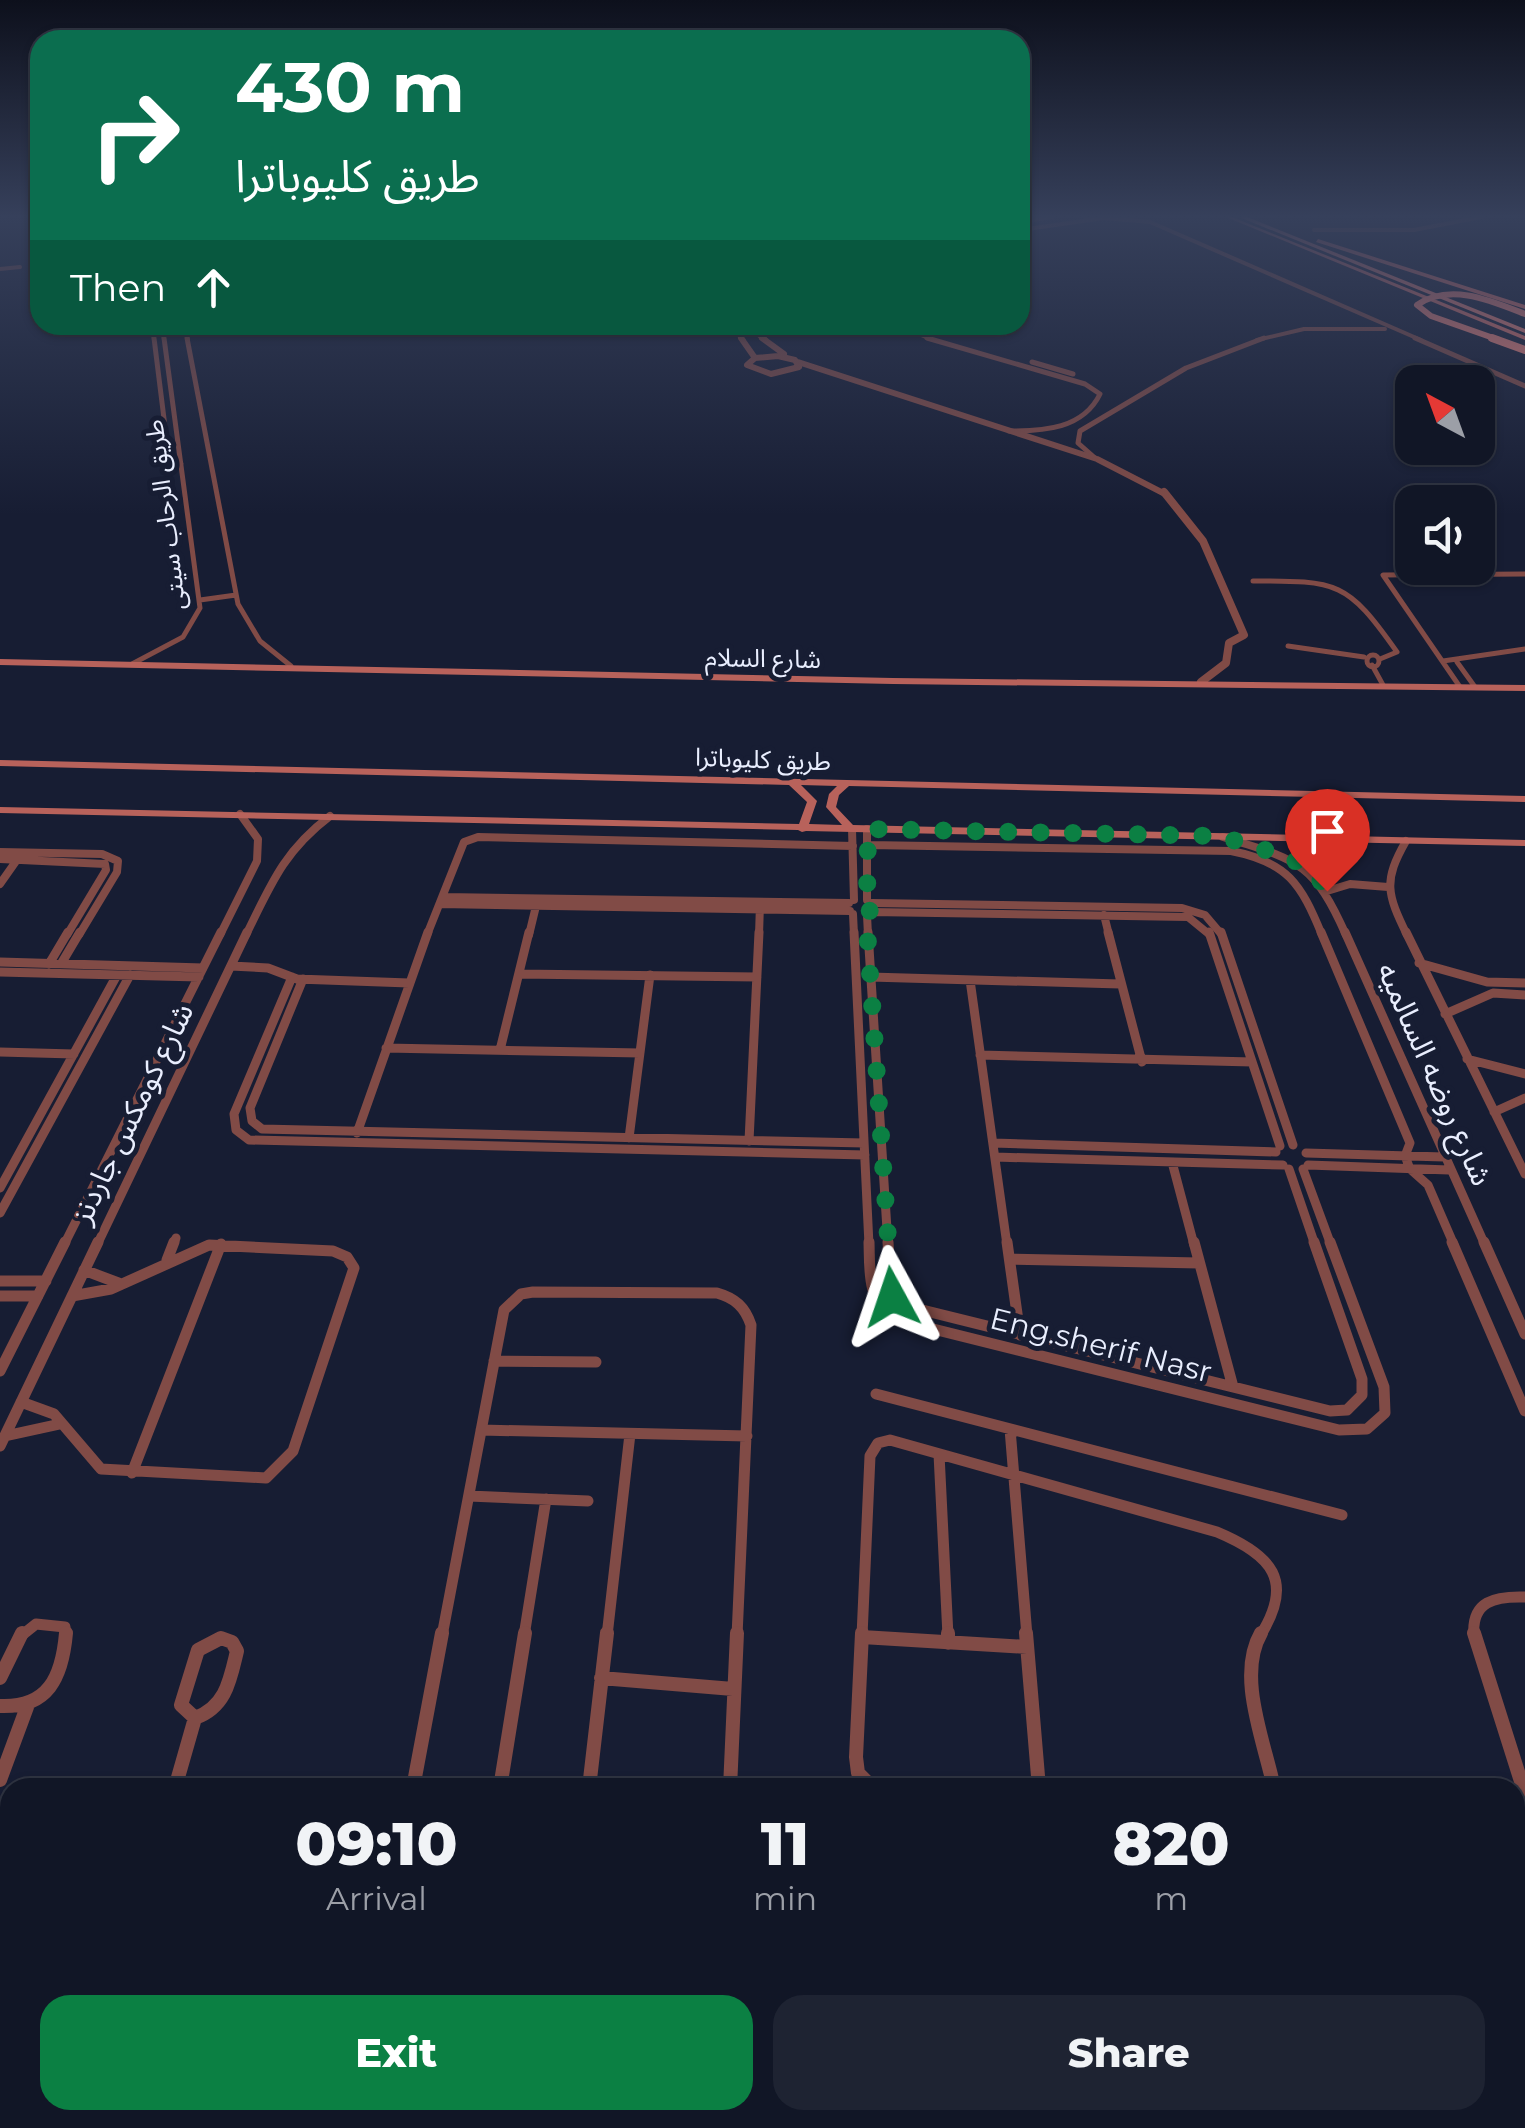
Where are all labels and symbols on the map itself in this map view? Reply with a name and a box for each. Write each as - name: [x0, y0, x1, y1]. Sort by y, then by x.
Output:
- north arrow: [1395, 365, 1495, 465]
- street label: طريق الرحاب سيتى: [138, 418, 193, 612]
- street label: شارع السلام: [705, 642, 821, 679]
- street label: طريق كليوباترا: [695, 742, 831, 777]
- pin: [1285, 789, 1370, 892]
- street label: شارع روضه السالميه: [1366, 957, 1501, 1193]
- street label: شارع كومكس جاردنز: [62, 997, 205, 1232]
- position arrow: [840, 1245, 944, 1349]
- street label: Eng.sherif Nasr: [986, 1300, 1216, 1390]

